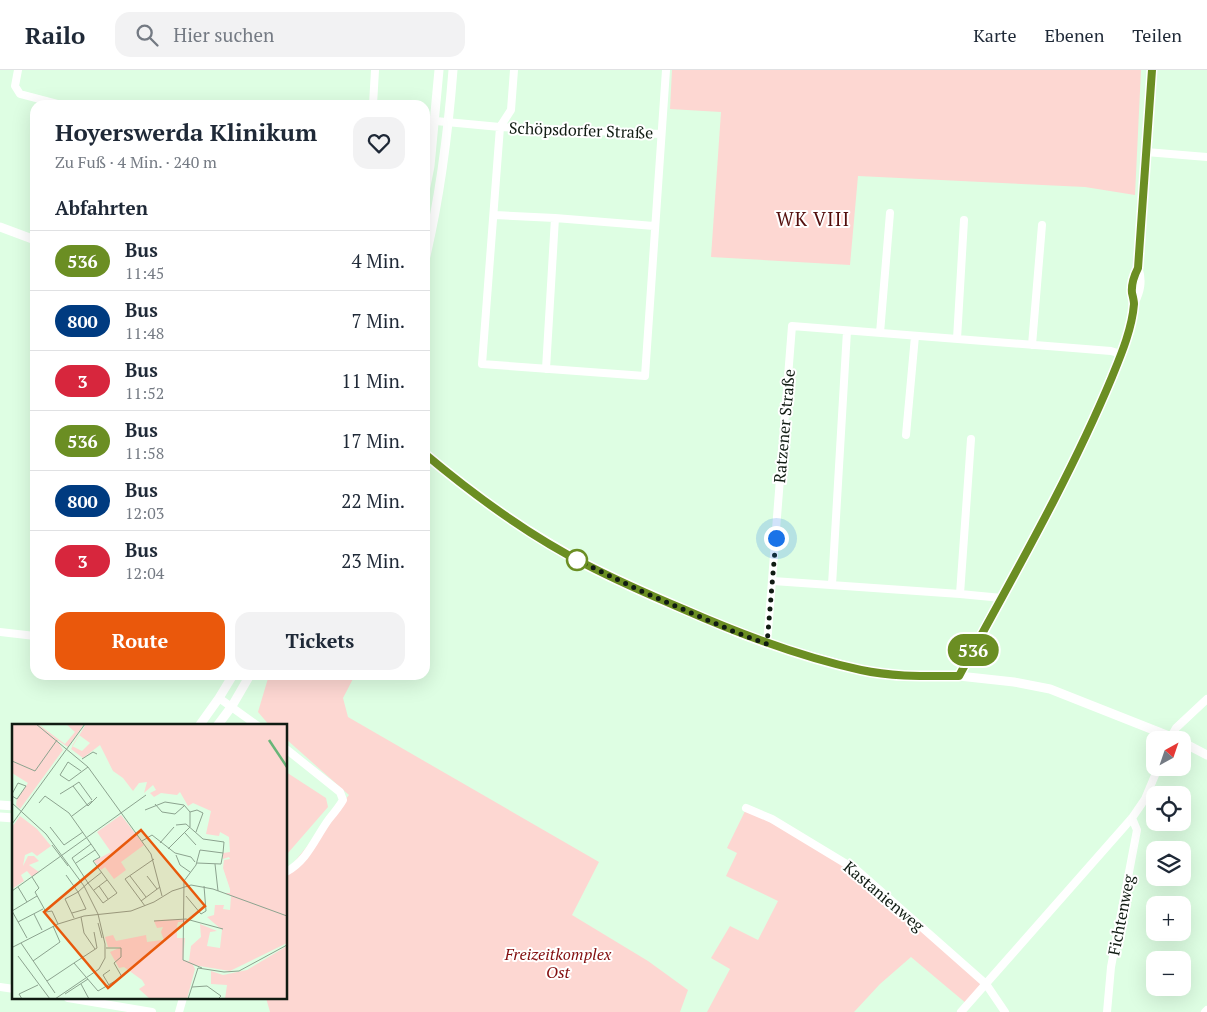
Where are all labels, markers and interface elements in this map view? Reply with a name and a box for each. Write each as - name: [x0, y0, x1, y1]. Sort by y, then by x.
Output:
- search box: [115, 12, 465, 57]
- text: Railo: [25, 19, 85, 51]
- icon: search: [133, 21, 161, 49]
- text: Hier suchen: [173, 22, 274, 47]
- text: Karte: [973, 23, 1017, 47]
- text: Ebenen: [1045, 23, 1104, 47]
- text: Teilen: [1132, 23, 1182, 47]
- text: Hoyerswerda Klinikum: [55, 116, 317, 148]
- street label: Schöpsdorfer Straße: [508, 116, 654, 144]
- button: heart: [353, 117, 405, 169]
- text: Zu Fuß · 4 Min. · 240 m: [55, 151, 217, 173]
- text: Abfahrten: [55, 195, 148, 220]
- district label: WK VIII: [776, 206, 850, 231]
- text: Bus: [125, 237, 158, 262]
- text: 4 Min.: [351, 248, 405, 273]
- text: 536: [67, 249, 98, 273]
- text: 11:45: [125, 262, 164, 284]
- text: Bus: [125, 297, 158, 322]
- text: 7 Min.: [351, 308, 405, 333]
- text: 800: [67, 309, 98, 333]
- text: 11:48: [125, 322, 164, 344]
- text: Bus: [125, 357, 158, 382]
- text: 11 Min.: [341, 368, 405, 393]
- street label: Ratzener Straße: [768, 368, 800, 484]
- text: 3: [77, 369, 88, 393]
- text: 11:52: [125, 382, 164, 404]
- text: Bus: [125, 417, 158, 442]
- text: 17 Min.: [341, 428, 405, 453]
- text: 536: [67, 429, 98, 453]
- text: 11:58: [125, 442, 164, 464]
- text: Bus: [125, 477, 158, 502]
- text: 22 Min.: [341, 488, 405, 513]
- text: 800: [67, 489, 98, 513]
- text: 12:03: [125, 502, 164, 524]
- your location: [764, 526, 789, 551]
- text: Bus: [125, 537, 158, 562]
- text: 23 Min.: [341, 548, 405, 573]
- text: 3: [77, 549, 88, 573]
- unlabelled marker: [566, 549, 588, 571]
- text: 12:04: [125, 562, 164, 584]
- button: Route: [55, 612, 225, 670]
- button: Tickets: [235, 612, 405, 670]
- line badge: 536: [944, 634, 1002, 666]
- text: 536: [958, 638, 988, 662]
- inset map: [12, 724, 288, 1000]
- north arrow: [1146, 731, 1191, 776]
- map controls: [1146, 731, 1191, 996]
- button: locate: [1146, 786, 1191, 831]
- button: layers: [1146, 841, 1191, 886]
- street label: Kastanienweg: [839, 856, 929, 937]
- street label: Fichtenweg: [1102, 872, 1140, 957]
- button: +: [1146, 896, 1191, 941]
- park label: Freizeitkomplex Ost: [504, 943, 612, 983]
- button: −: [1146, 951, 1191, 996]

